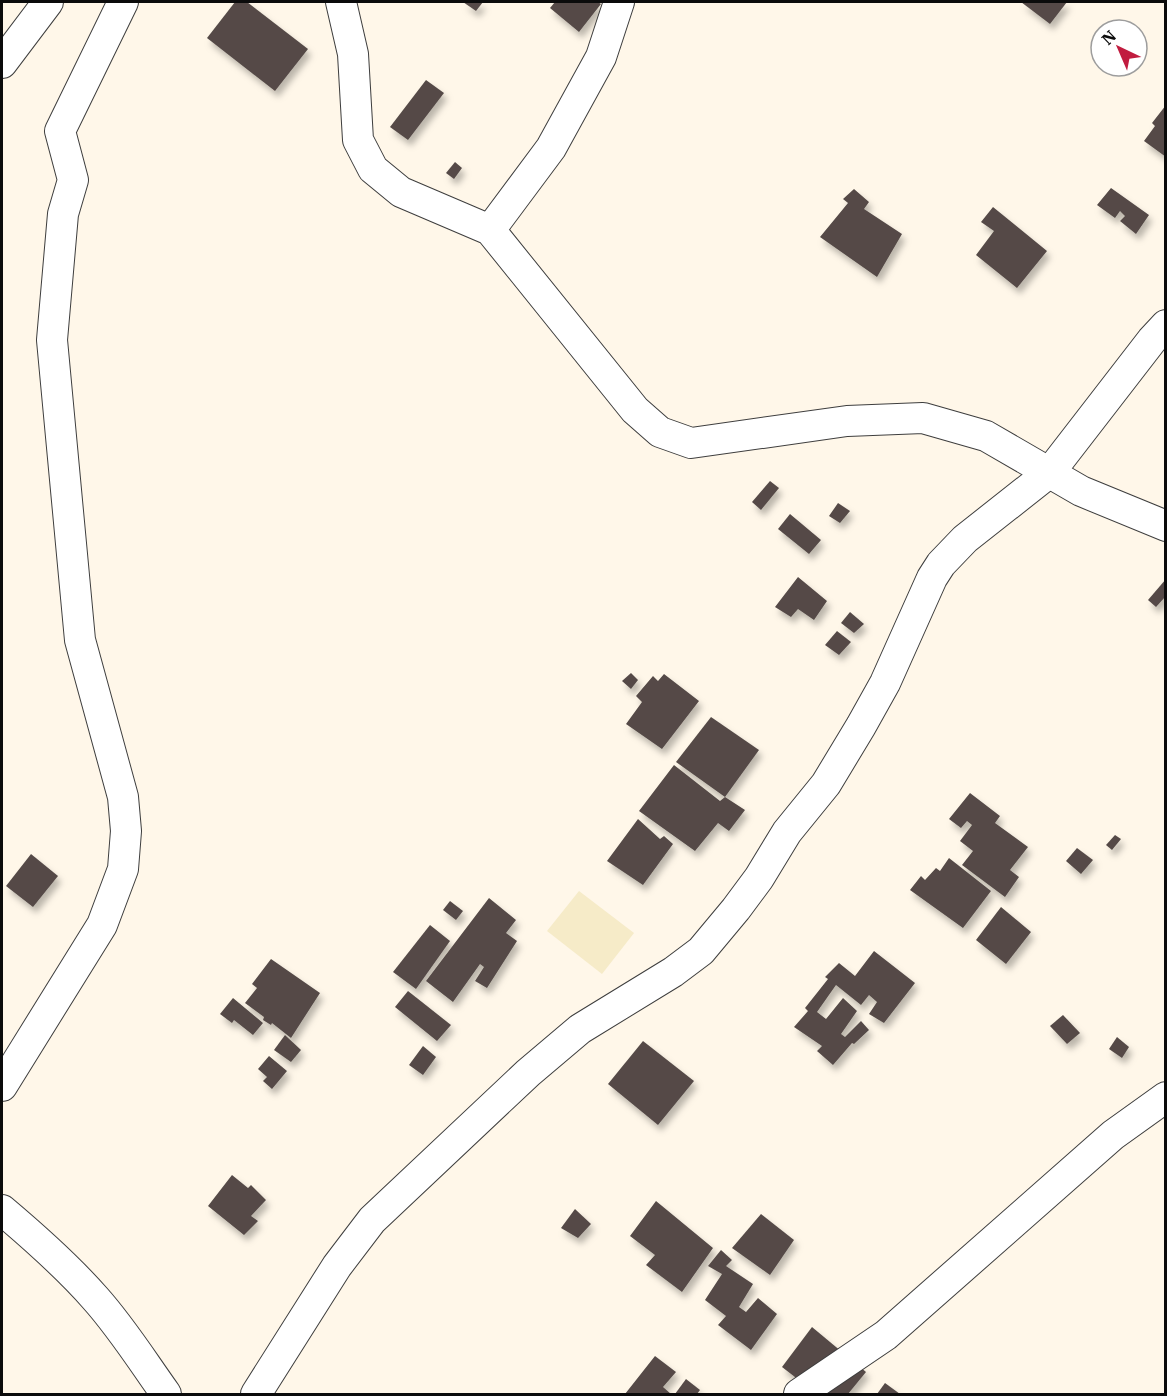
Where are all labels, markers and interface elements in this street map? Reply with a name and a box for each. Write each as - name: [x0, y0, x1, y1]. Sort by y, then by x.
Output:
- north arrow: [1089, 18, 1149, 78]
- text: N: [1097, 26, 1120, 49]

